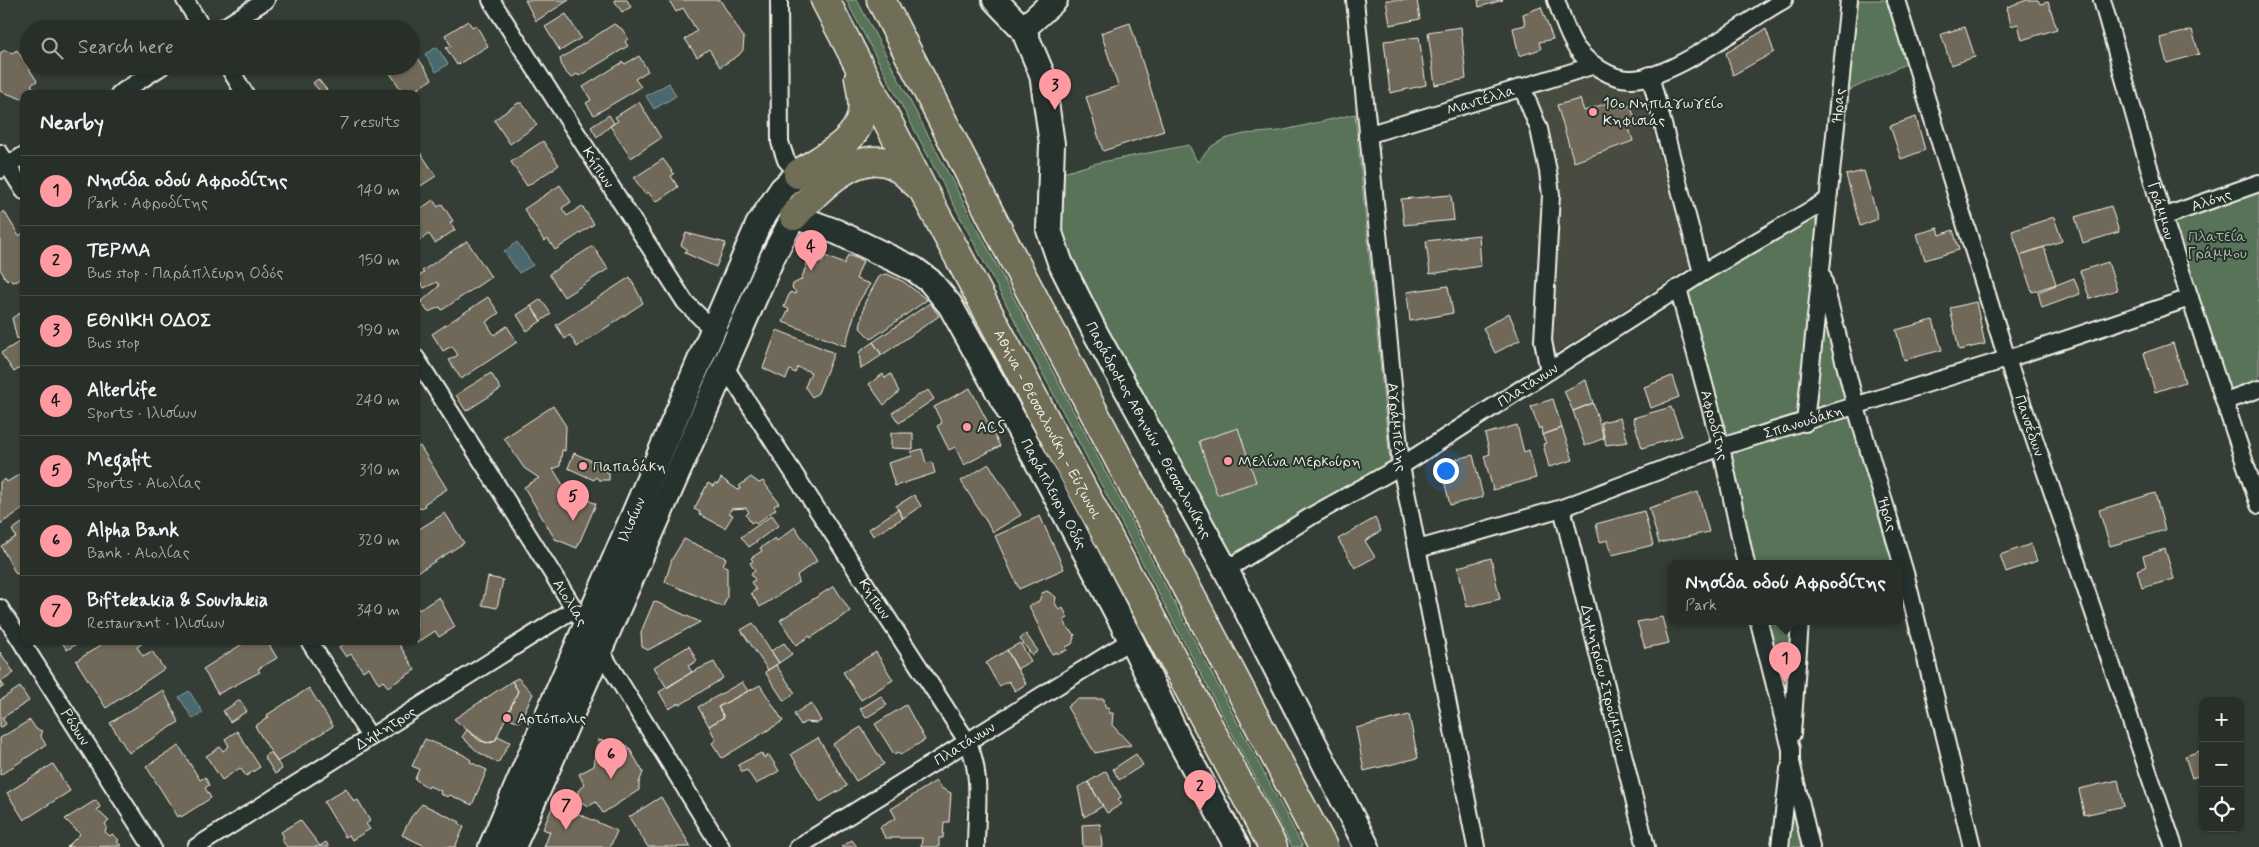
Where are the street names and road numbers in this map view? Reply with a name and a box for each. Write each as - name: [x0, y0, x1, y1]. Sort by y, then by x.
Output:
- street label: Μαντέλλα: [1445, 81, 1518, 121]
- street label: Ήρας: [1827, 87, 1851, 124]
- street label: Κήπων: [577, 144, 619, 193]
- street label: Γράμμου: [2143, 180, 2179, 243]
- street label: Αλόης: [2189, 184, 2235, 217]
- street label: Παράδρομος Αθηνών - Θεσσαλονίκης: [1080, 319, 1216, 543]
- street label: Αθήνα - Θεσσαλονίκη - Εύζωνοι: [988, 326, 1106, 523]
- street label: Πλατάνων: [1494, 359, 1563, 413]
- street label: Αγράμπελης: [1382, 382, 1411, 474]
- street label: Αφροδίτης: [1695, 388, 1733, 463]
- street label: Πανσέδων: [2009, 392, 2049, 460]
- street label: Σπανουδάκη: [1761, 401, 1846, 444]
- street label: Παράπλευρη Οδός: [1015, 435, 1091, 554]
- street label: Ιλισίων: [614, 494, 651, 546]
- street label: Ήρας: [1872, 495, 1901, 534]
- street label: Κήπων: [853, 575, 895, 624]
- street label: Αιολίας: [547, 576, 592, 631]
- street label: Δημητρίου Στρούμπου: [1575, 603, 1631, 754]
- street label: Δήμητρος: [352, 702, 421, 755]
- street label: Ρόδων: [56, 705, 94, 750]
- street label: Πλατάνων: [931, 718, 1000, 771]

